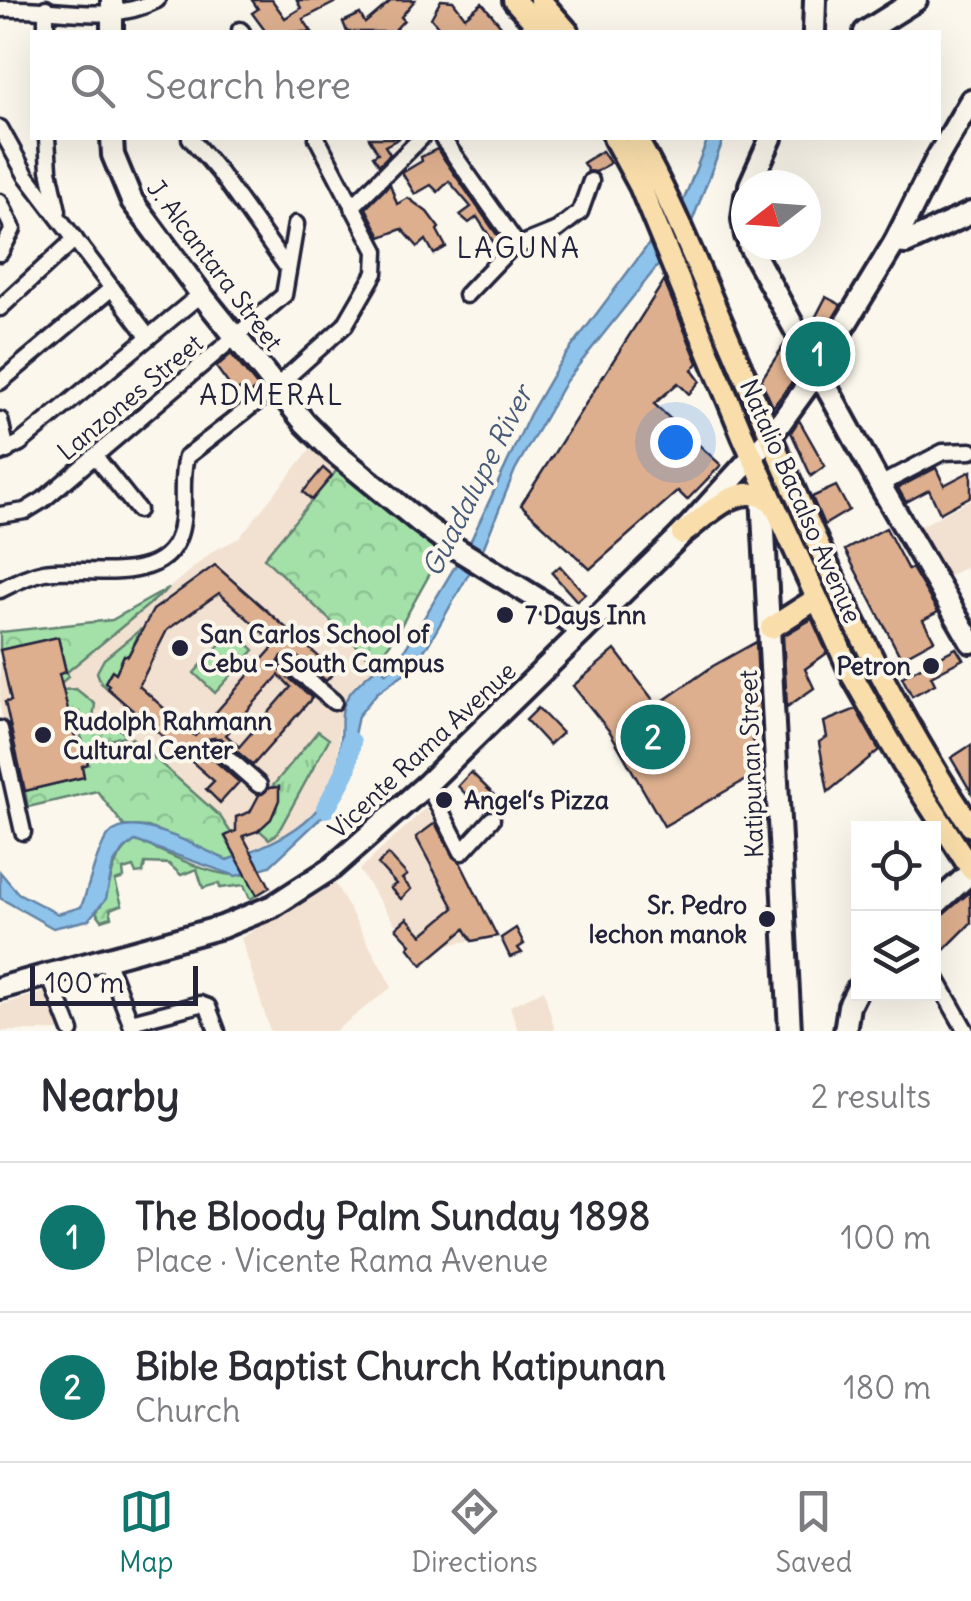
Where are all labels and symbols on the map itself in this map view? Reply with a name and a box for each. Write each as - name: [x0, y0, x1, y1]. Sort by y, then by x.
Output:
- north arrow: [731, 170, 821, 260]
- street label: J. Alcantara Street: [140, 173, 290, 357]
- district label: LAGUNA: [457, 230, 581, 266]
- pin: 1: [786, 316, 850, 392]
- street label: Lanzones Street: [51, 327, 209, 467]
- street label: Natalio Bacalso Avenue: [733, 374, 869, 628]
- water label: Guadalupe River: [413, 376, 542, 582]
- district label: ADMERAL: [199, 377, 345, 413]
- your location: [650, 417, 701, 468]
- place label: 7 Days Inn: [525, 599, 647, 631]
- marker: 7 Days Inn: [494, 604, 516, 626]
- place label: San Carlos School of Cebu - South Campus: [200, 618, 444, 679]
- marker: San Carlos School of Cebu - South Campus: [169, 637, 191, 659]
- place label: Petron: [837, 650, 912, 682]
- street label: Vicente Rama Avenue: [322, 655, 522, 845]
- marker: Petron: [920, 655, 942, 677]
- street label: Katipunan Street: [732, 669, 770, 859]
- pin: 2: [620, 700, 686, 774]
- place label: Rudolph Rahmann Cultural Center: [63, 705, 272, 766]
- marker: Rudolph Rahmann Cultural Center: [32, 724, 54, 746]
- place label: Angel‘s Pizza: [464, 784, 609, 816]
- marker: Angel‘s Pizza: [433, 789, 455, 811]
- place label: Sr. Pedro lechon manok: [589, 889, 747, 950]
- marker: Sr. Pedro lechon manok: [756, 908, 778, 930]
- scale bar: [30, 961, 198, 1006]

